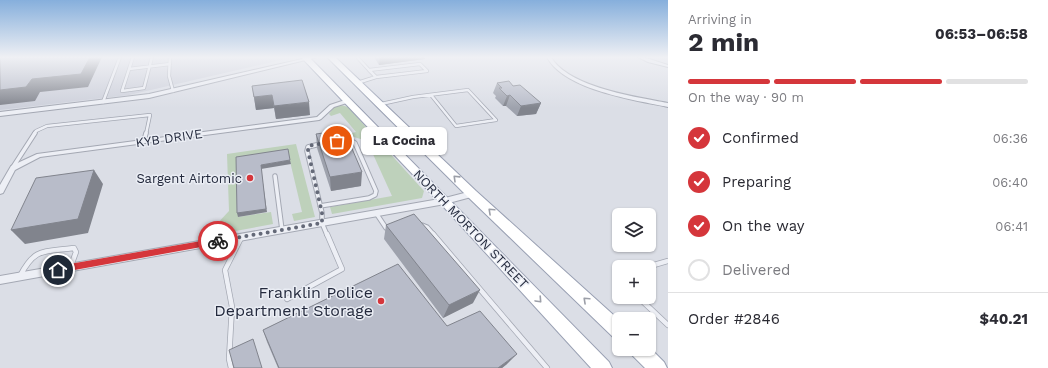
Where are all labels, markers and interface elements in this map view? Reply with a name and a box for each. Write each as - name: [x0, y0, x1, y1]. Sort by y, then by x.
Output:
- text: Arriving in: [688, 12, 752, 27]
- text: 06:53–06:58: [935, 25, 1028, 43]
- text: 2 min: [688, 27, 759, 57]
- text: On the way · 90 m: [688, 90, 804, 105]
- pin: [320, 124, 354, 158]
- street label: KYB DRIVE: [135, 126, 203, 150]
- callout: La Cocina: [361, 127, 447, 155]
- icon: check: [688, 127, 710, 149]
- text: Confirmed: [722, 129, 799, 147]
- icon: bag: [326, 130, 348, 152]
- text: 06:36: [993, 131, 1028, 146]
- text: La Cocina: [373, 133, 435, 148]
- street label: NORTH MORTON STREET: [410, 167, 532, 291]
- place label: Sargent Airtomic: [136, 171, 242, 186]
- icon: check: [688, 171, 710, 193]
- marker: Sargent Airtomic: [245, 173, 255, 183]
- text: Preparing: [722, 173, 791, 191]
- one-way arrow: [453, 175, 461, 183]
- text: 06:40: [992, 175, 1028, 190]
- map controls: [612, 208, 656, 356]
- button: layers: [612, 208, 656, 252]
- one-way arrow: [488, 209, 496, 216]
- icon: check: [688, 215, 710, 237]
- text: On the way: [722, 217, 804, 235]
- text: 06:41: [995, 219, 1028, 234]
- courier: [198, 221, 238, 261]
- icon: bike: [207, 230, 229, 252]
- pin: [41, 253, 75, 287]
- icon: home: [47, 259, 69, 281]
- button: +: [612, 260, 656, 304]
- text: Delivered: [722, 261, 790, 279]
- place label: Franklin Police Department Storage: [214, 283, 373, 320]
- one-way arrow: [534, 295, 542, 303]
- marker: Franklin Police Department Storage: [376, 296, 386, 306]
- one-way arrow: [583, 298, 591, 305]
- text: Order #2846: [688, 310, 780, 328]
- text: $40.21: [979, 310, 1028, 328]
- button: −: [612, 312, 656, 356]

